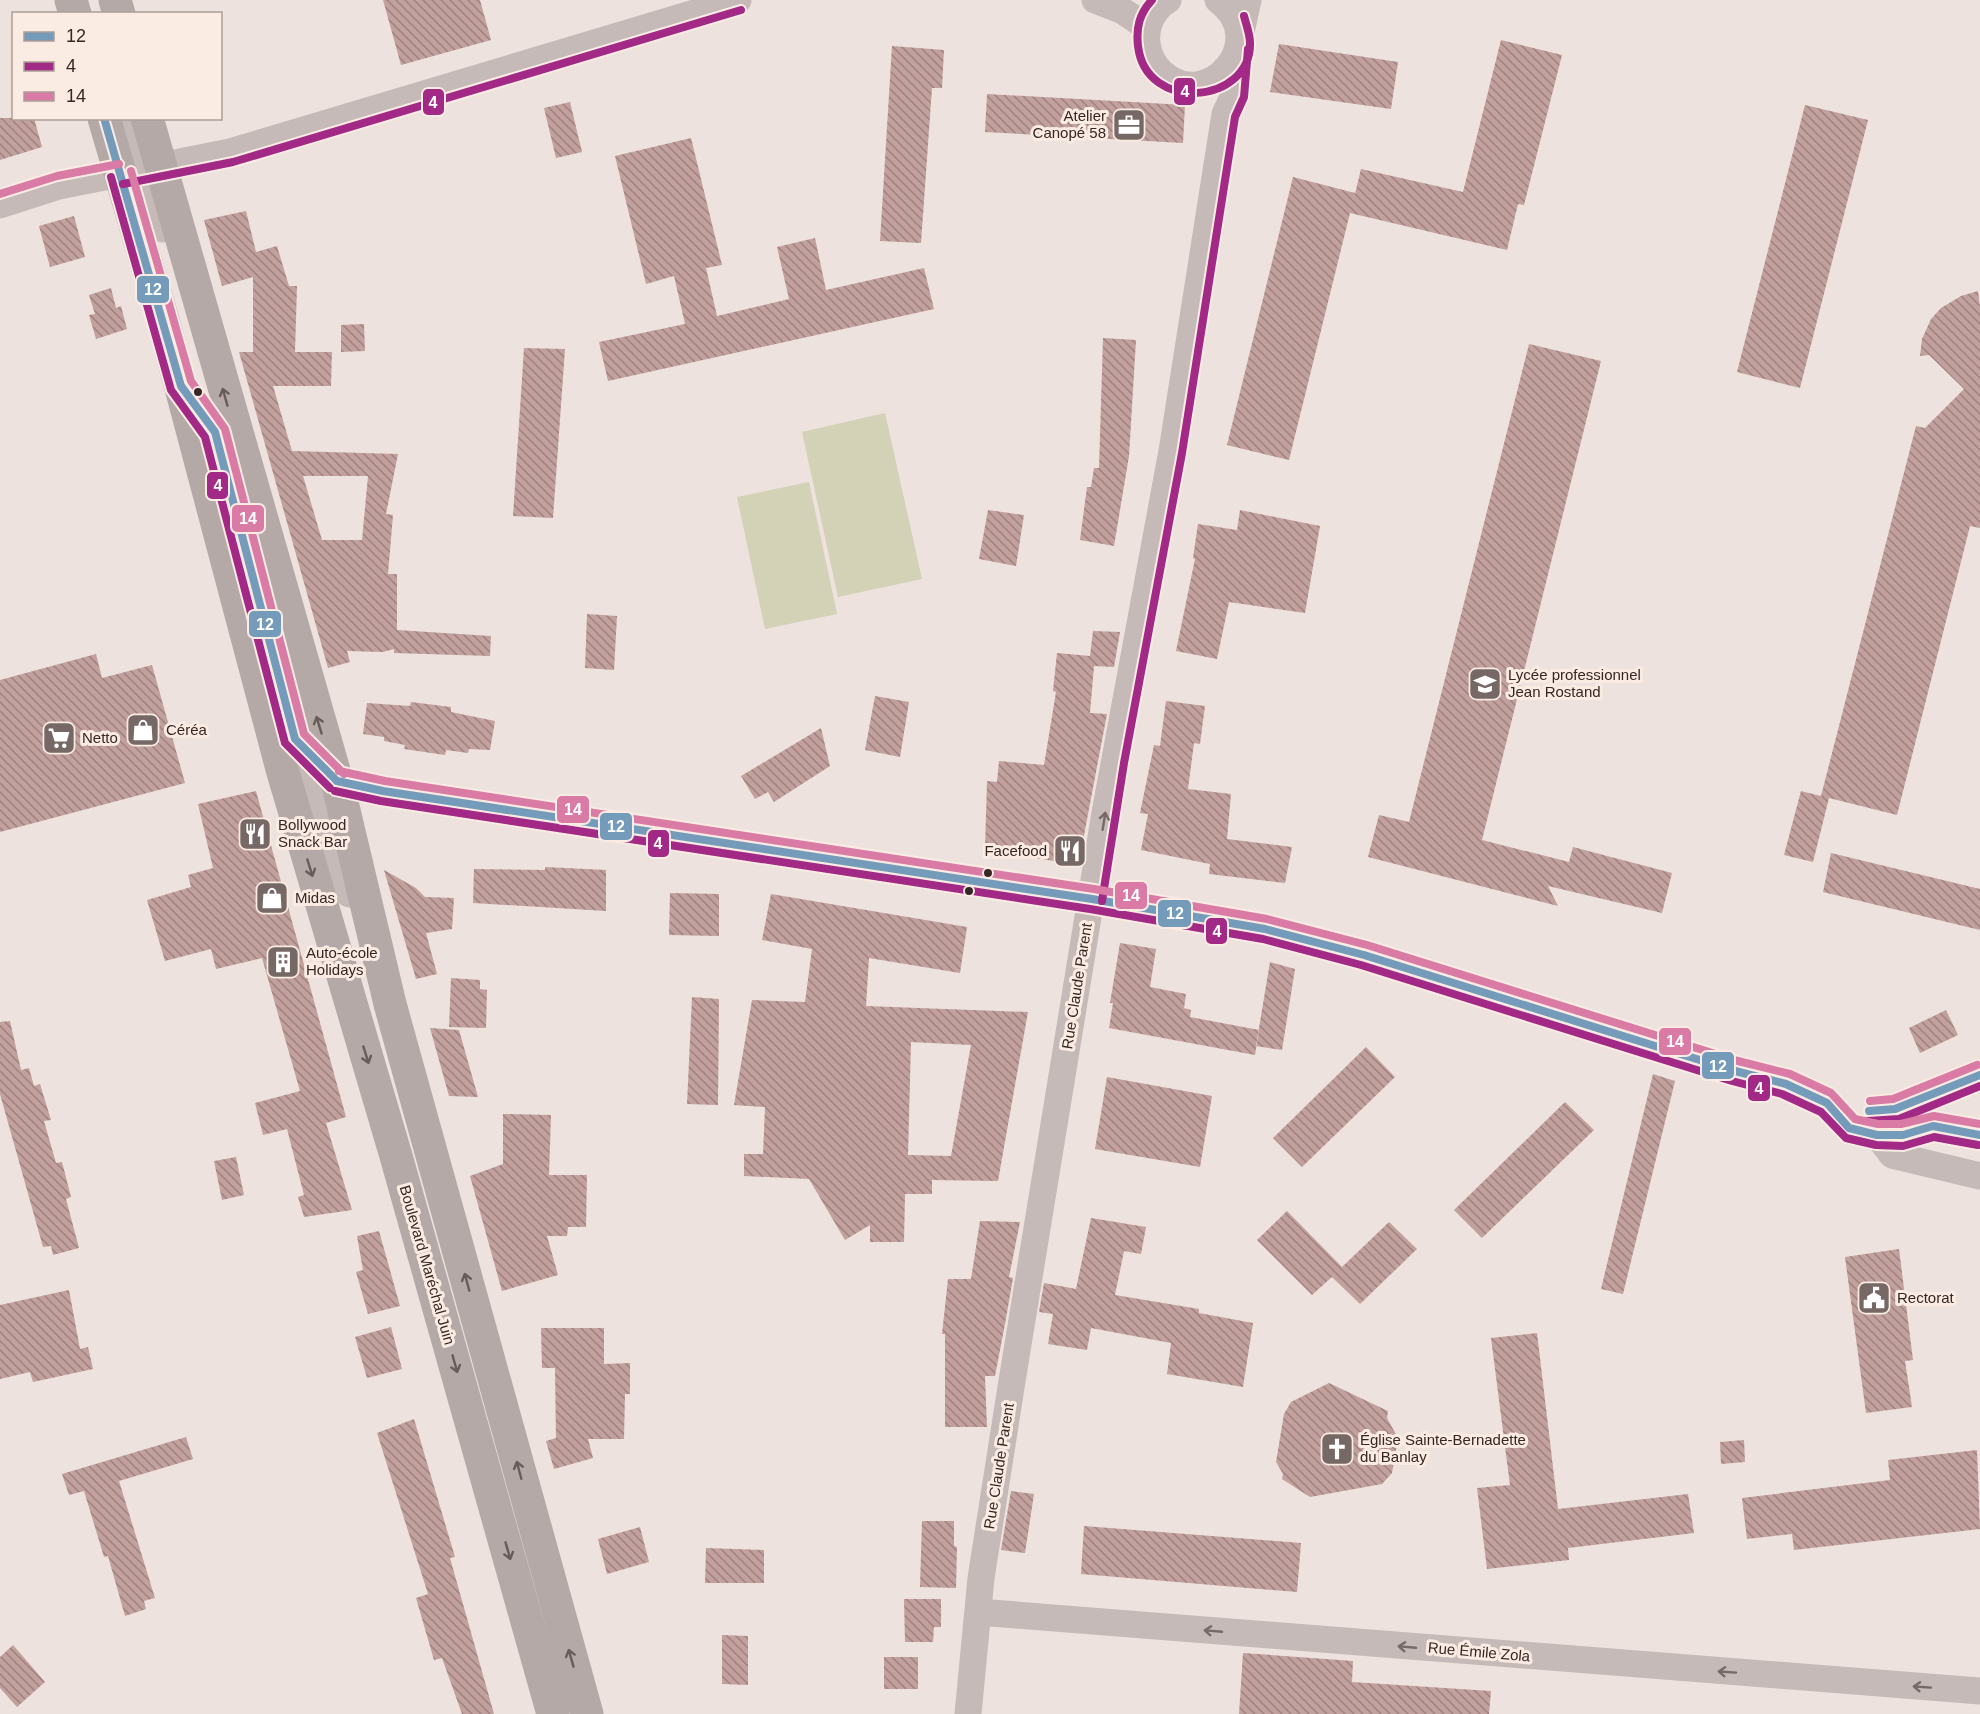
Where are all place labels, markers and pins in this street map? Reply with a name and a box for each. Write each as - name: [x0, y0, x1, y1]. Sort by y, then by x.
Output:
- place label: Atelier Canopé 58: [1033, 107, 1106, 141]
- office icon: Atelier Canopé 58: [1111, 107, 1147, 143]
- unlabelled marker: [192, 386, 204, 398]
- school or university icon: Lycée professionnel Jean Rostand: [1467, 666, 1503, 702]
- place label: Lycée professionnel Jean Rostand: [1508, 666, 1641, 700]
- shop icon: Céréa: [125, 712, 161, 748]
- supermarket icon: Netto: [41, 720, 77, 756]
- place label: Céréa: [166, 721, 208, 738]
- place label: Netto: [82, 729, 118, 746]
- restaurant icon: Bollywood Snack Bar: [237, 816, 273, 852]
- place label: Bollywood Snack Bar: [278, 816, 347, 850]
- restaurant icon: Facefood: [1052, 833, 1088, 869]
- place label: Facefood: [984, 842, 1047, 859]
- unlabelled marker: [982, 867, 994, 879]
- shop icon: Midas: [254, 880, 290, 916]
- unlabelled marker: [963, 885, 975, 897]
- place label: Midas: [295, 889, 335, 906]
- building icon: Auto-école Holidays: [265, 944, 301, 980]
- place label: Auto-école Holidays: [306, 944, 378, 978]
- public building icon: Rectorat: [1856, 1280, 1892, 1316]
- place label: Rectorat: [1897, 1289, 1955, 1306]
- church icon: Église Sainte-Bernadette du Banlay: [1319, 1431, 1355, 1467]
- place label: Église Sainte-Bernadette du Banlay: [1360, 1431, 1526, 1465]

